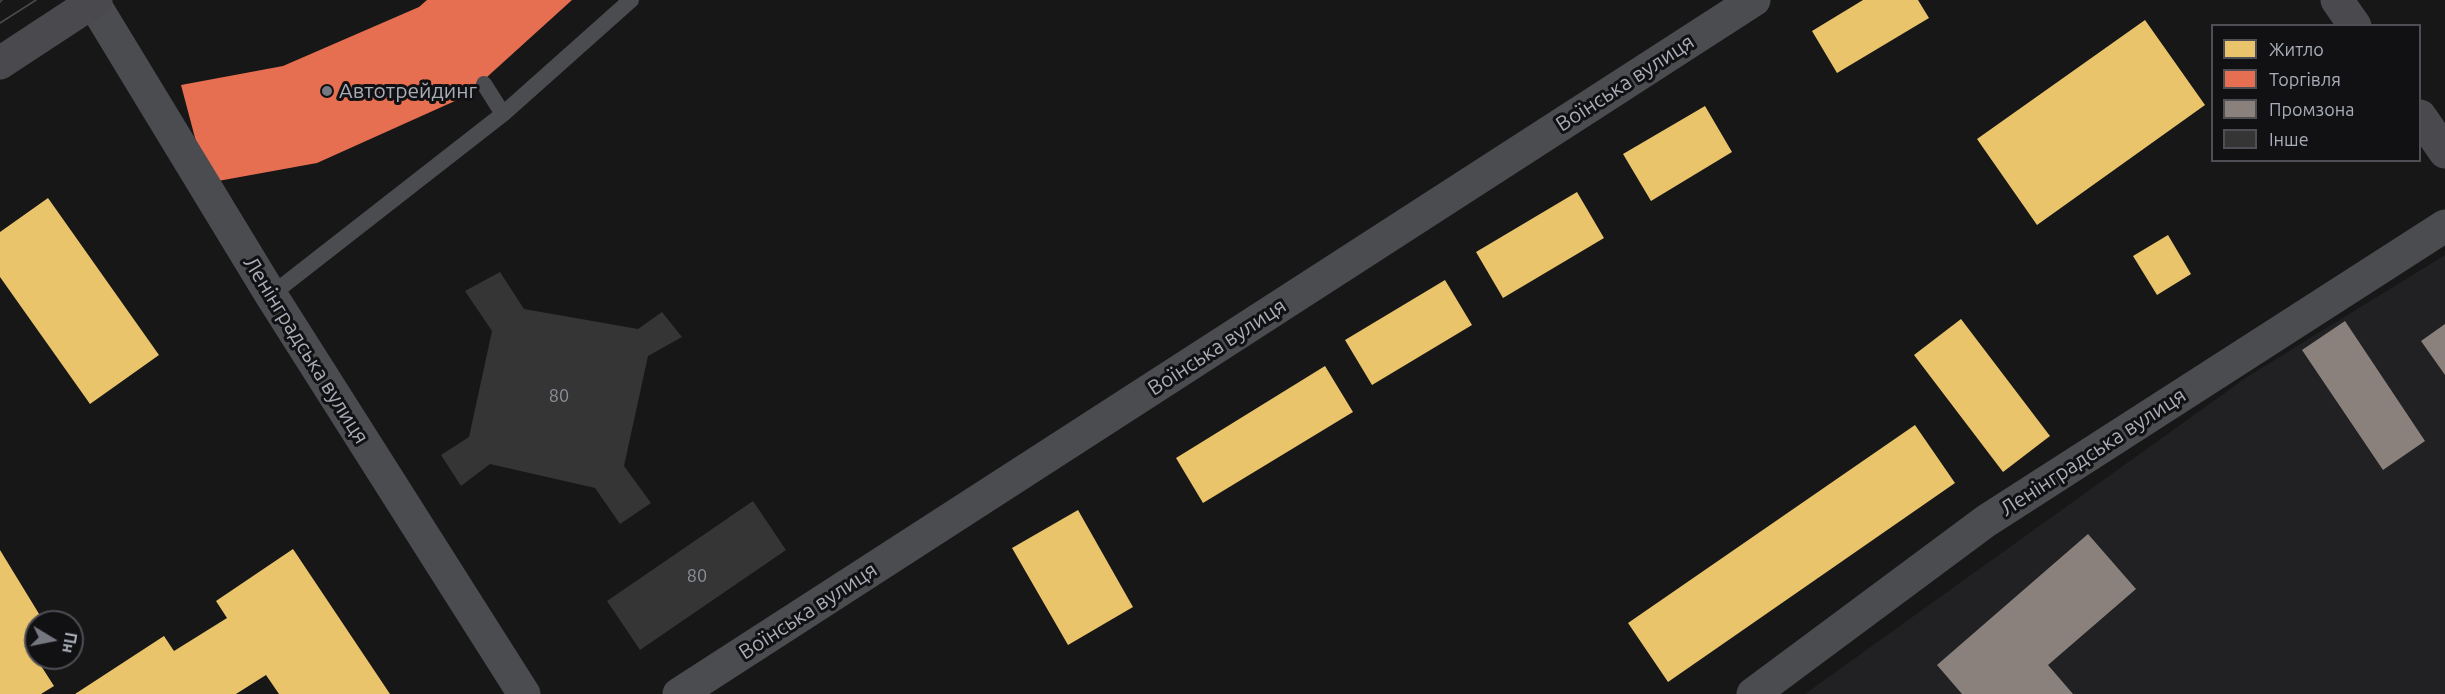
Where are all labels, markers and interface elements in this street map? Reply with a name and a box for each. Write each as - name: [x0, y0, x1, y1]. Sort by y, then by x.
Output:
- legend: [2211, 24, 2421, 162]
- street label: Воїнська вулиця: [1551, 29, 1699, 137]
- text: Житло: [2269, 39, 2324, 59]
- text: Торгівля: [2269, 69, 2341, 89]
- place label: Автотрейдинг: [339, 78, 477, 104]
- marker: Автотрейдинг: [320, 84, 334, 98]
- text: Промзона: [2269, 99, 2354, 119]
- text: Інше: [2269, 129, 2309, 149]
- street label: Ленінградська вулиця: [238, 252, 374, 448]
- street label: Воїнська вулиця: [1143, 293, 1291, 401]
- street label: Ленінградська вулиця: [1995, 383, 2191, 521]
- house number: 80: [549, 385, 569, 407]
- street label: Воїнська вулиця: [734, 557, 882, 665]
- house number: 80: [687, 565, 707, 587]
- north arrow: [24, 610, 84, 670]
- text: Пн: [59, 631, 80, 655]

